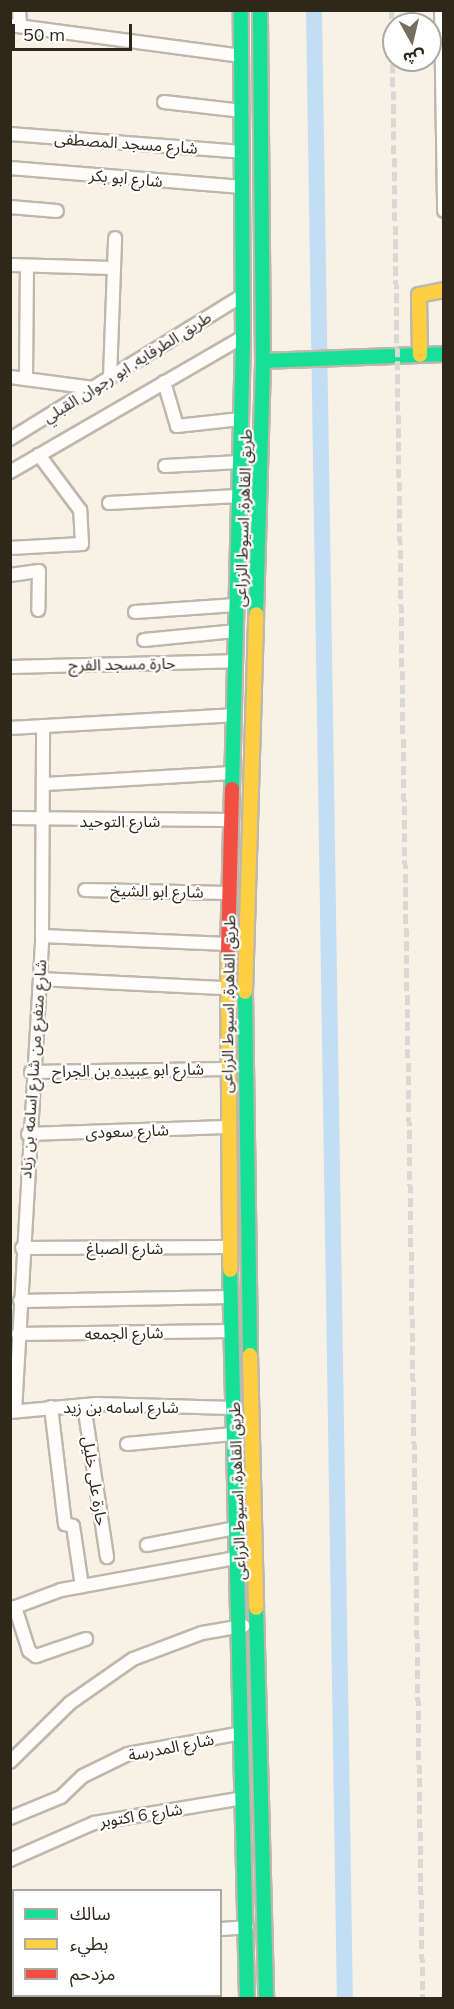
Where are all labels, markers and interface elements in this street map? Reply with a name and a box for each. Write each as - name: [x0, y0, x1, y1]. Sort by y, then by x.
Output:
- scale bar: [15, 12, 135, 50]
- north arrow: [382, 12, 442, 72]
- text: 50 m: [23, 23, 65, 46]
- text: ش: [402, 46, 426, 69]
- street label: شارع مسجد المصطفى: [54, 128, 198, 158]
- street label: شارع ابو بكر: [88, 165, 164, 191]
- street label: طريق الطرفايه, ابو رجوان القبلي: [39, 307, 215, 427]
- street label: طريق القاهرة, اسيوط الزراعى: [230, 429, 256, 607]
- street label: حارة مسجد الفرج: [68, 653, 176, 675]
- street label: شارع التوحيد: [80, 811, 160, 831]
- street label: شارع ابو الشيخ: [110, 881, 204, 901]
- street label: طريق القاهرة, اسيوط الزراعى: [217, 915, 239, 1093]
- street label: شارع متفرع من شارع اسامه بن زياد: [16, 959, 50, 1179]
- street label: شارع ابو عبيده بن الجراح: [52, 1059, 204, 1081]
- street label: شارع سعودى: [85, 1120, 169, 1142]
- street label: شارع الصباغ: [87, 1238, 163, 1258]
- street label: شارع الجمعه: [84, 1323, 164, 1343]
- street label: شارع اسامه بن زيد: [63, 1397, 179, 1417]
- street label: طريق القاهرة, اسيوط الزراعى: [224, 1402, 250, 1580]
- street label: حارة على خليل: [78, 1435, 112, 1527]
- street label: شارع المدرسة: [127, 1729, 215, 1765]
- street label: شارع 6 اكتوبر: [98, 1799, 184, 1831]
- legend: [12, 1889, 222, 1997]
- text: سالك: [70, 1902, 111, 1925]
- text: بطيء: [70, 1932, 108, 1955]
- text: مزدحم: [70, 1962, 115, 1985]

